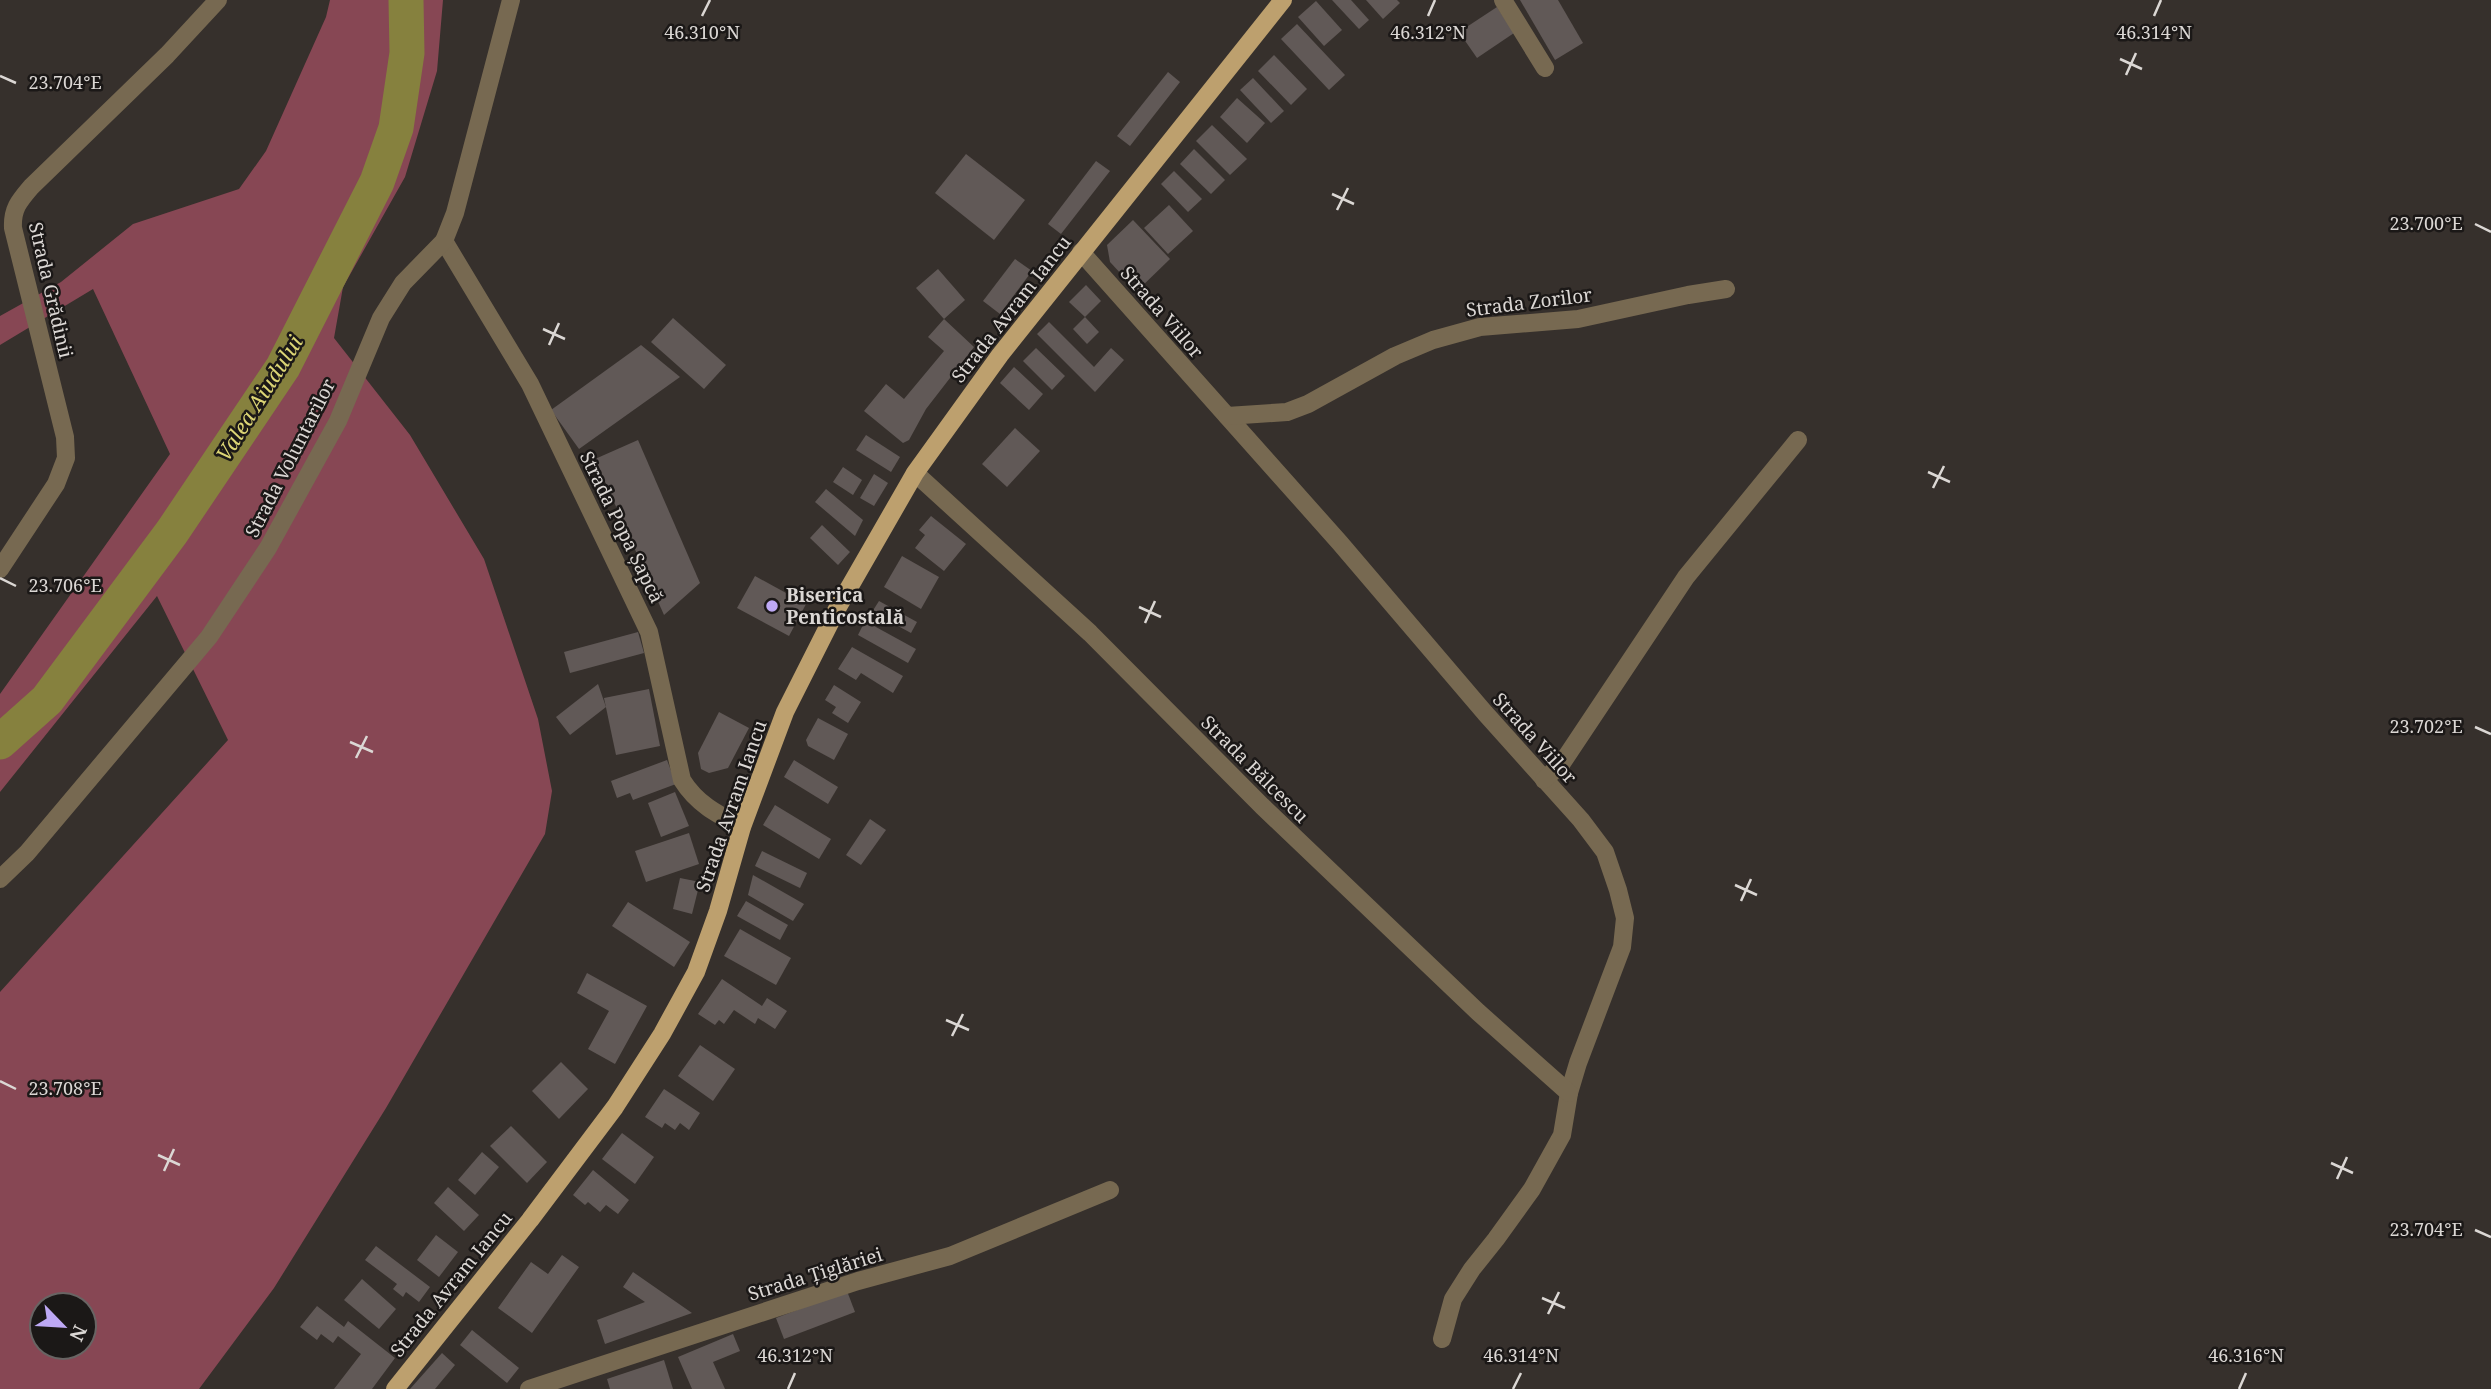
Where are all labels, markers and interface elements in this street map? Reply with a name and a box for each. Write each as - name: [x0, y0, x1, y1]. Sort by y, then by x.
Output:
- text: 46.310°N: [664, 20, 740, 44]
- text: 46.312°N: [1390, 20, 1466, 44]
- text: 46.314°N: [2116, 20, 2192, 44]
- text: 23.704°E: [28, 70, 102, 94]
- text: 23.700°E: [2389, 211, 2463, 235]
- street label: Strada Grădinii: [23, 220, 79, 360]
- street label: Strada Avram Iancu: [945, 230, 1077, 388]
- street label: Strada Viilor: [1115, 260, 1209, 364]
- street label: Strada Zorilor: [1465, 281, 1593, 323]
- water label: Valea Aiudului: [209, 329, 309, 466]
- street label: Strada Voluntarilor: [239, 374, 341, 542]
- street label: Strada Popa Șapcă: [574, 447, 670, 607]
- text: 23.706°E: [28, 573, 102, 597]
- place label: Biserica Penticostală: [786, 582, 904, 630]
- marker: Biserica Penticostală: [764, 598, 780, 614]
- street label: Strada Viilor: [1487, 687, 1583, 789]
- street label: Strada Bălcescu: [1196, 710, 1314, 828]
- text: 23.702°E: [2389, 714, 2463, 738]
- street label: Strada Avram Iancu: [689, 717, 773, 895]
- text: 23.708°E: [28, 1076, 102, 1100]
- street label: Strada Avram Iancu: [384, 1206, 518, 1362]
- text: 23.704°E: [2389, 1217, 2463, 1241]
- street label: Strada Țiglăriei: [745, 1241, 885, 1307]
- north arrow: [28, 1291, 98, 1361]
- text: N: [63, 1321, 93, 1345]
- text: 46.312°N: [757, 1343, 833, 1367]
- text: 46.314°N: [1483, 1343, 1559, 1367]
- text: 46.316°N: [2208, 1343, 2284, 1367]

